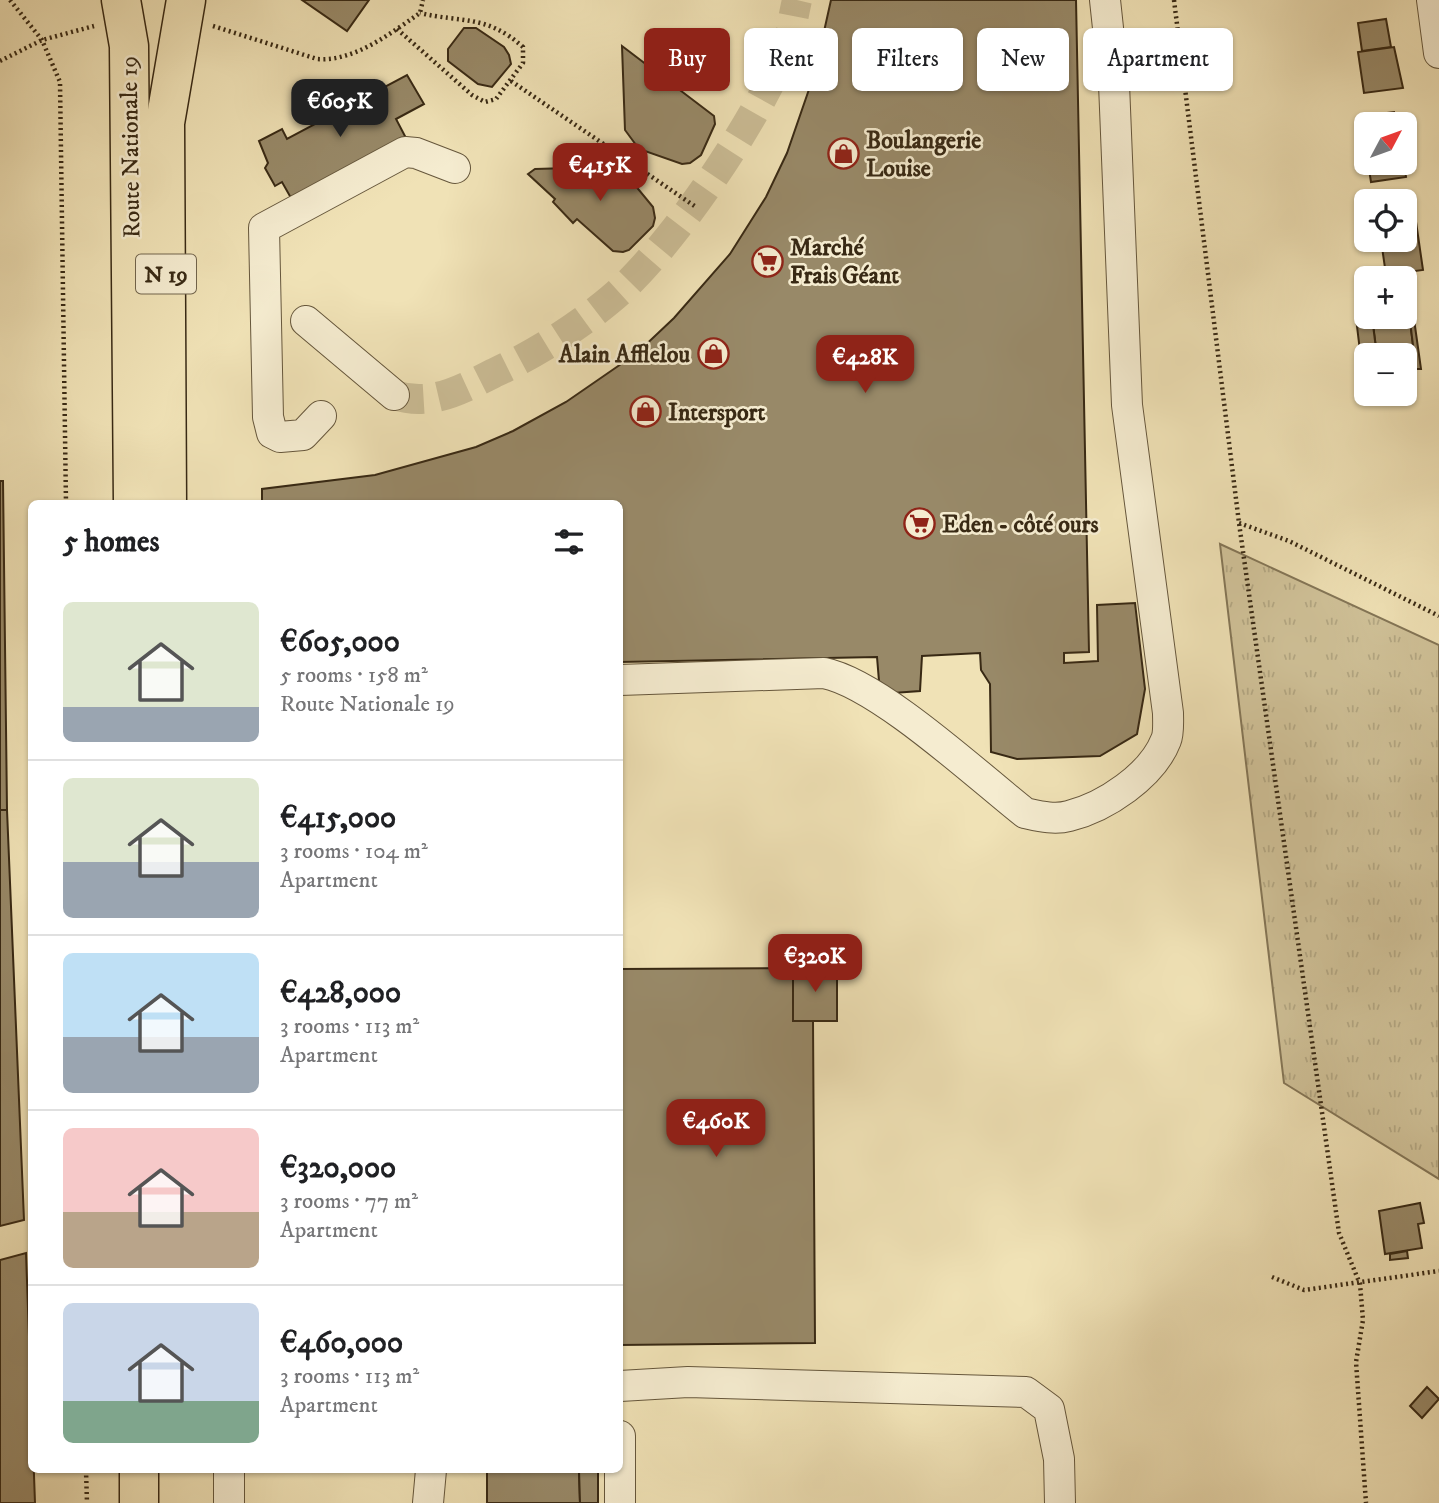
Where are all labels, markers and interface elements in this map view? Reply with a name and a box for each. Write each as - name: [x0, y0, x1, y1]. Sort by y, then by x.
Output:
- chip: Buy: [644, 28, 730, 91]
- chip: Rent: [744, 28, 838, 91]
- chip: Filters: [852, 28, 963, 91]
- chip: New: [977, 28, 1069, 91]
- chip: Apartment: [1083, 28, 1233, 91]
- street label: Route Nationale 19: [114, 56, 148, 238]
- pin: €605K: [291, 80, 389, 139]
- text: €605K: [307, 87, 373, 116]
- north arrow: [1354, 112, 1418, 175]
- map controls: [1354, 112, 1417, 406]
- place label: Boulangerie Louise: [866, 126, 981, 184]
- shop icon: Boulangerie Louise: [826, 137, 860, 171]
- pin: €415K: [551, 144, 649, 203]
- text: €415K: [569, 151, 631, 180]
- button: locate: [1354, 189, 1417, 252]
- place label: Marché Frais Géant: [790, 233, 899, 291]
- supermarket icon: Marché Frais Géant: [750, 244, 784, 278]
- road number: N 19: [136, 255, 196, 294]
- button: +: [1354, 266, 1417, 329]
- pin: €428K: [816, 336, 914, 395]
- shop icon: Alain Afflelou: [696, 337, 730, 371]
- place label: Alain Afflelou: [558, 340, 690, 370]
- text: €428K: [832, 343, 898, 372]
- button: −: [1354, 343, 1417, 406]
- shop icon: Intersport: [628, 395, 662, 429]
- place label: Intersport: [668, 398, 765, 428]
- supermarket icon: Eden - côté ours: [902, 507, 936, 541]
- place label: Eden - côté ours: [942, 510, 1098, 540]
- icon: filters: [550, 523, 588, 561]
- text: 5 homes: [63, 524, 159, 561]
- text: €605,000: [280, 624, 400, 661]
- icon: home: [119, 630, 203, 714]
- text: 5 rooms · 158 m²: [280, 661, 428, 690]
- text: Route Nationale 19: [280, 690, 455, 719]
- text: €415,000: [280, 800, 396, 837]
- icon: home: [119, 806, 203, 890]
- text: 3 rooms · 104 m²: [280, 837, 428, 866]
- text: Apartment: [280, 866, 378, 895]
- pin: €320K: [766, 934, 864, 994]
- text: €320K: [784, 942, 846, 971]
- text: €428,000: [280, 975, 401, 1012]
- icon: home: [119, 981, 203, 1065]
- text: 3 rooms · 113 m²: [280, 1012, 419, 1041]
- text: Apartment: [280, 1041, 378, 1070]
- pin: €460K: [667, 1100, 765, 1159]
- text: €460K: [682, 1107, 750, 1136]
- text: €320,000: [280, 1150, 396, 1187]
- icon: home: [119, 1156, 203, 1240]
- text: 3 rooms · 77 m²: [280, 1187, 418, 1216]
- text: Apartment: [280, 1216, 378, 1245]
- text: €460,000: [280, 1325, 403, 1362]
- icon: home: [119, 1331, 203, 1415]
- text: 3 rooms · 113 m²: [280, 1362, 419, 1391]
- text: Apartment: [280, 1391, 378, 1420]

